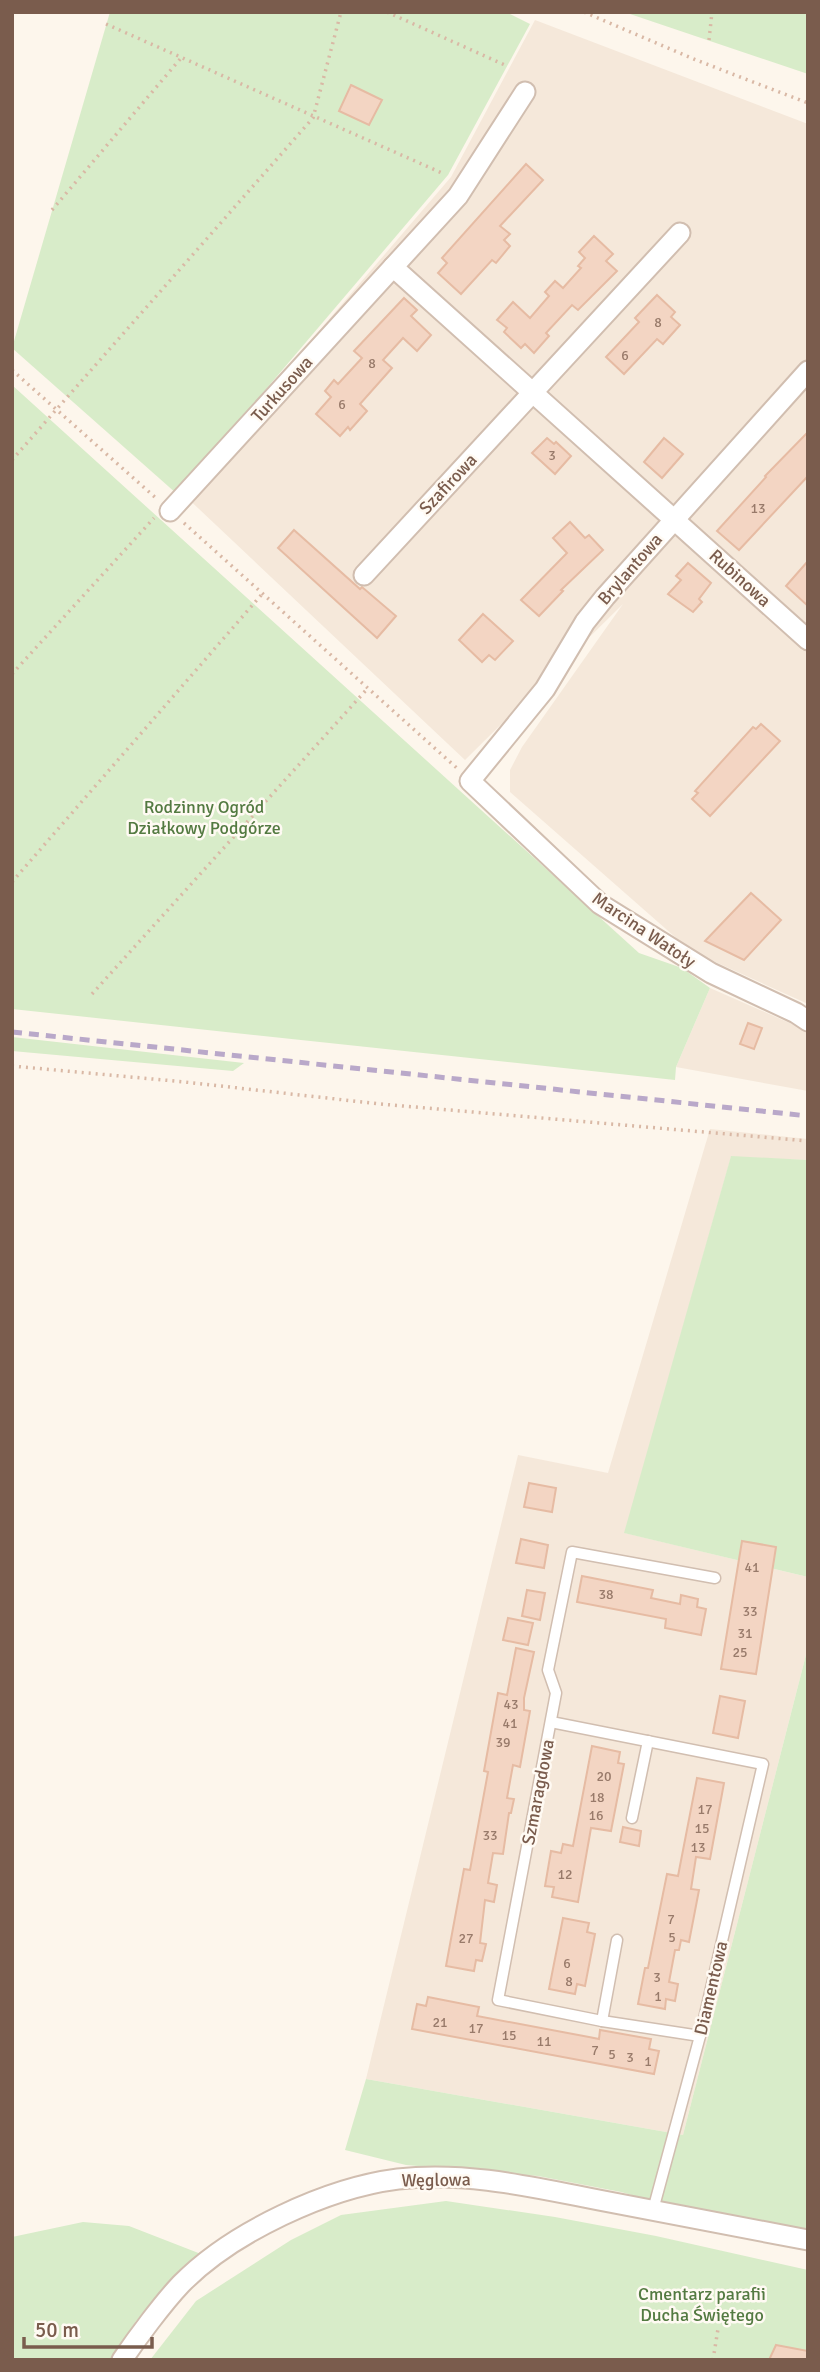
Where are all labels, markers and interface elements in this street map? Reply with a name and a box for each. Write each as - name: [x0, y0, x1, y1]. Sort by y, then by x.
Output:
- house number: 8: [654, 314, 662, 331]
- house number: 6: [621, 347, 629, 364]
- street label: Turkusowa: [247, 351, 317, 427]
- house number: 8: [368, 355, 376, 372]
- house number: 6: [338, 396, 346, 413]
- house number: 3: [548, 447, 556, 464]
- street label: Szafirowa: [414, 449, 482, 519]
- house number: 13: [750, 500, 766, 517]
- street label: Brylantowa: [593, 529, 667, 609]
- street label: Rubinowa: [705, 545, 775, 611]
- park label: Rodzinny Ogród Działkowy Podgórze: [127, 796, 281, 839]
- street label: Marcina Watoły: [588, 887, 700, 973]
- house number: 41: [744, 1559, 760, 1576]
- house number: 38: [598, 1586, 614, 1603]
- house number: 33: [742, 1603, 758, 1620]
- house number: 31: [737, 1625, 753, 1642]
- house number: 25: [732, 1644, 748, 1661]
- house number: 43: [503, 1696, 519, 1713]
- house number: 41: [502, 1715, 518, 1732]
- house number: 39: [495, 1734, 511, 1751]
- street label: Szmaragdowa: [517, 1737, 559, 1847]
- house number: 20: [596, 1768, 612, 1785]
- house number: 18: [589, 1789, 605, 1806]
- house number: 17: [697, 1801, 713, 1818]
- house number: 16: [588, 1807, 604, 1824]
- house number: 15: [694, 1820, 710, 1837]
- house number: 33: [482, 1827, 498, 1844]
- house number: 13: [690, 1839, 706, 1856]
- house number: 12: [557, 1866, 573, 1883]
- house number: 7: [667, 1911, 675, 1928]
- house number: 5: [668, 1929, 676, 1946]
- house number: 27: [458, 1930, 474, 1947]
- street label: Diamentowa: [689, 1939, 733, 2037]
- house number: 6: [563, 1955, 571, 1972]
- house number: 3: [653, 1969, 661, 1986]
- house number: 8: [565, 1973, 573, 1990]
- house number: 1: [654, 1988, 662, 2005]
- house number: 21: [432, 2014, 448, 2031]
- house number: 17: [468, 2020, 484, 2037]
- house number: 15: [501, 2027, 517, 2044]
- house number: 11: [536, 2033, 552, 2050]
- house number: 7: [591, 2042, 599, 2059]
- house number: 5: [608, 2046, 616, 2063]
- house number: 3: [626, 2049, 634, 2066]
- house number: 1: [644, 2053, 652, 2070]
- street label: Węglowa: [401, 2168, 471, 2192]
- park label: Cmentarz parafii Ducha Świętego: [638, 2283, 766, 2326]
- scale bar: [24, 2306, 152, 2350]
- text: 50 m: [35, 2317, 79, 2343]

